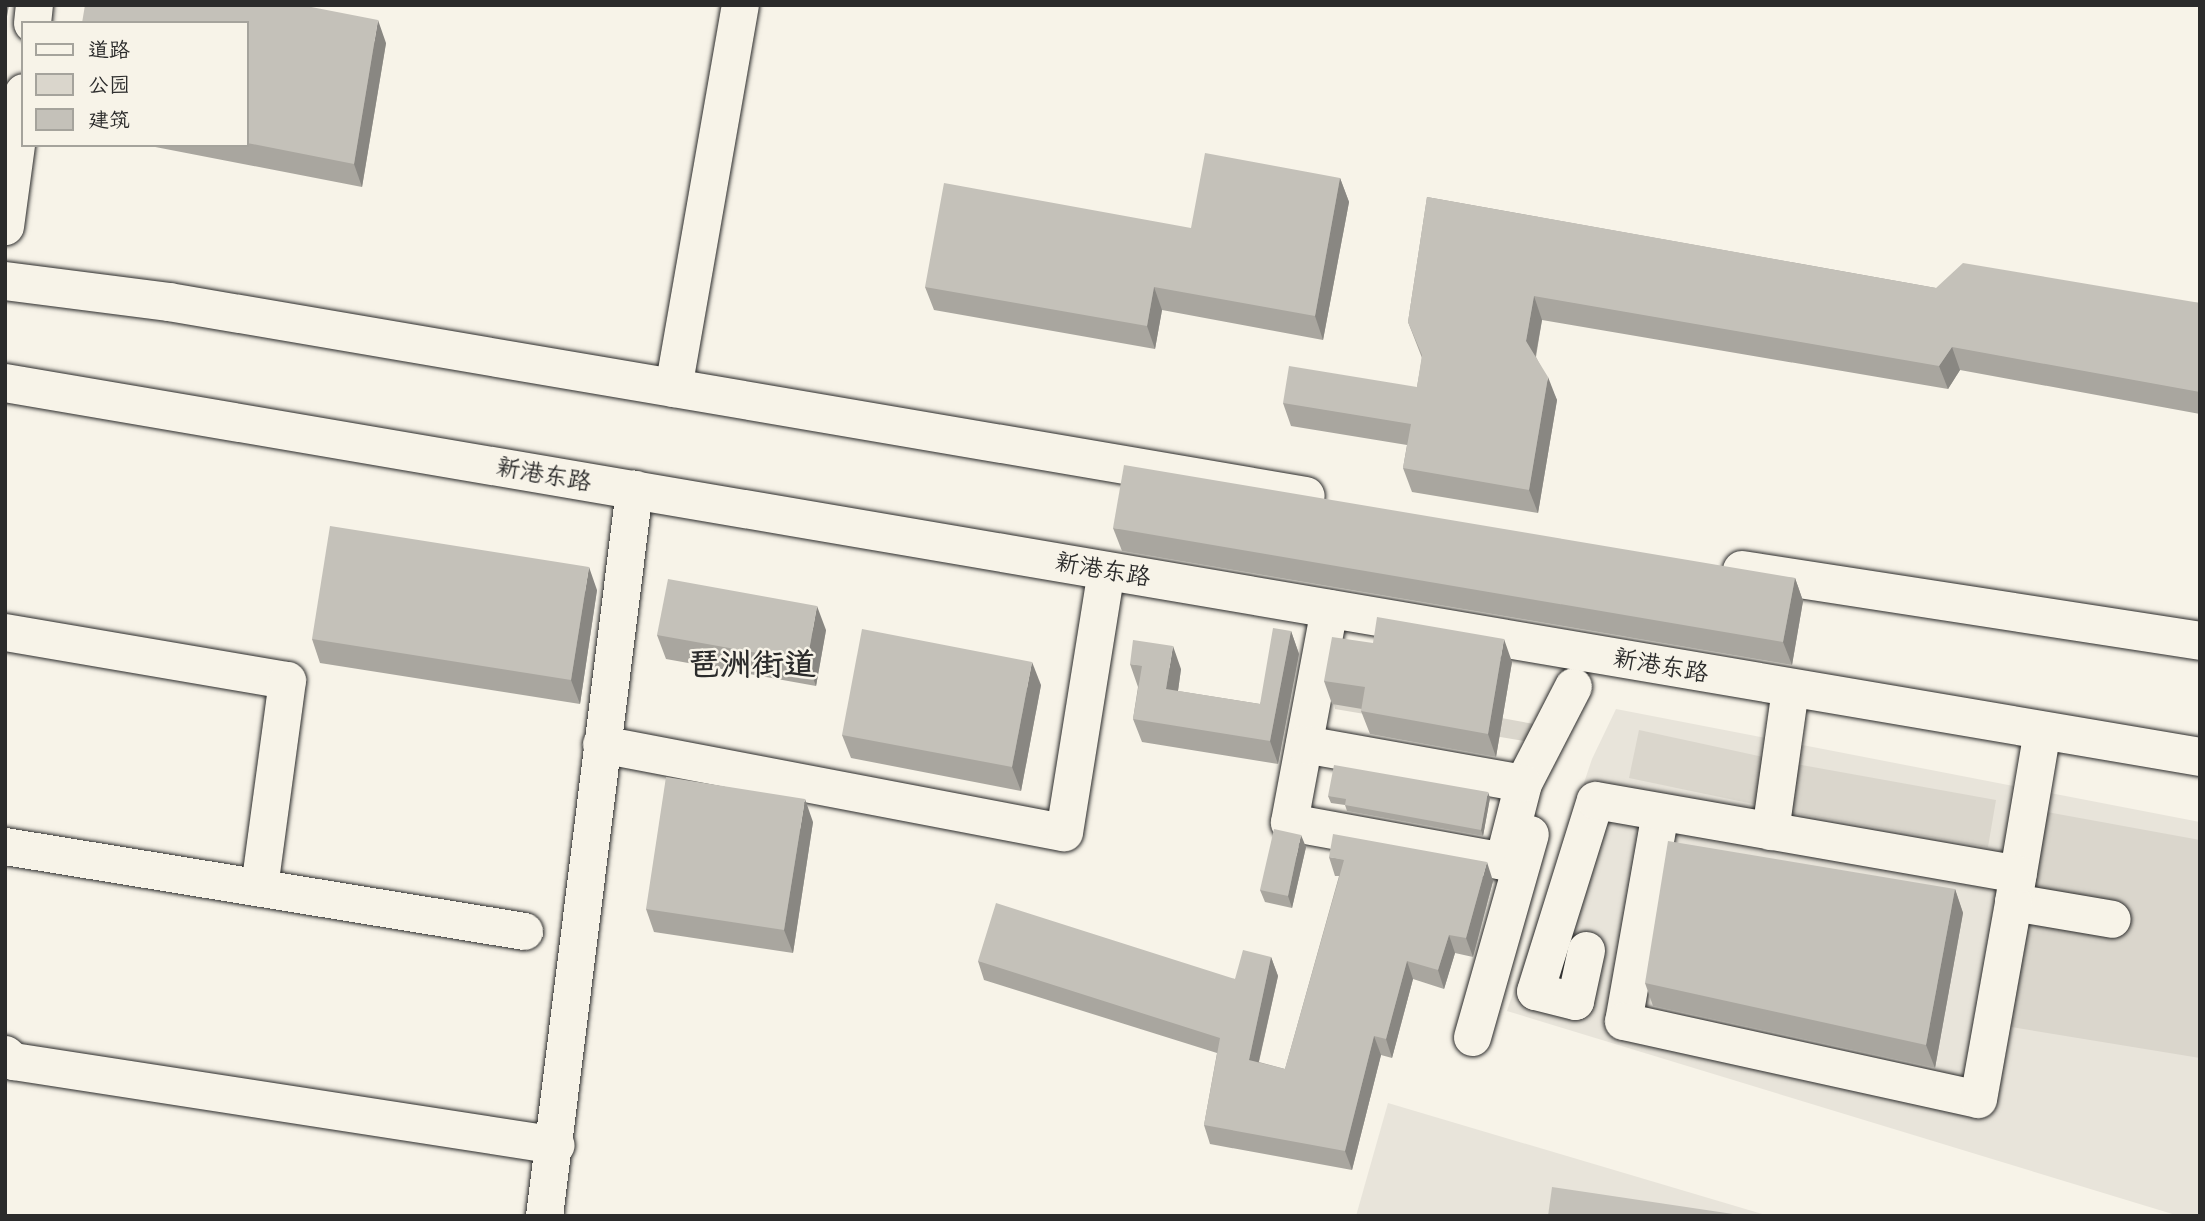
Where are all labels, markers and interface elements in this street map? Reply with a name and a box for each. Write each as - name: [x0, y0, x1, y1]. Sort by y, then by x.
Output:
- legend: [21, 21, 248, 147]
- text: 道路: [88, 35, 130, 64]
- text: 公园: [88, 70, 130, 99]
- text: 建筑: [88, 105, 130, 134]
- street label: 新港东路: [494, 451, 594, 497]
- street label: 新港东路: [1053, 546, 1153, 592]
- street label: 新港东路: [1611, 642, 1711, 688]
- district label: 琶洲街道: [688, 645, 816, 683]

